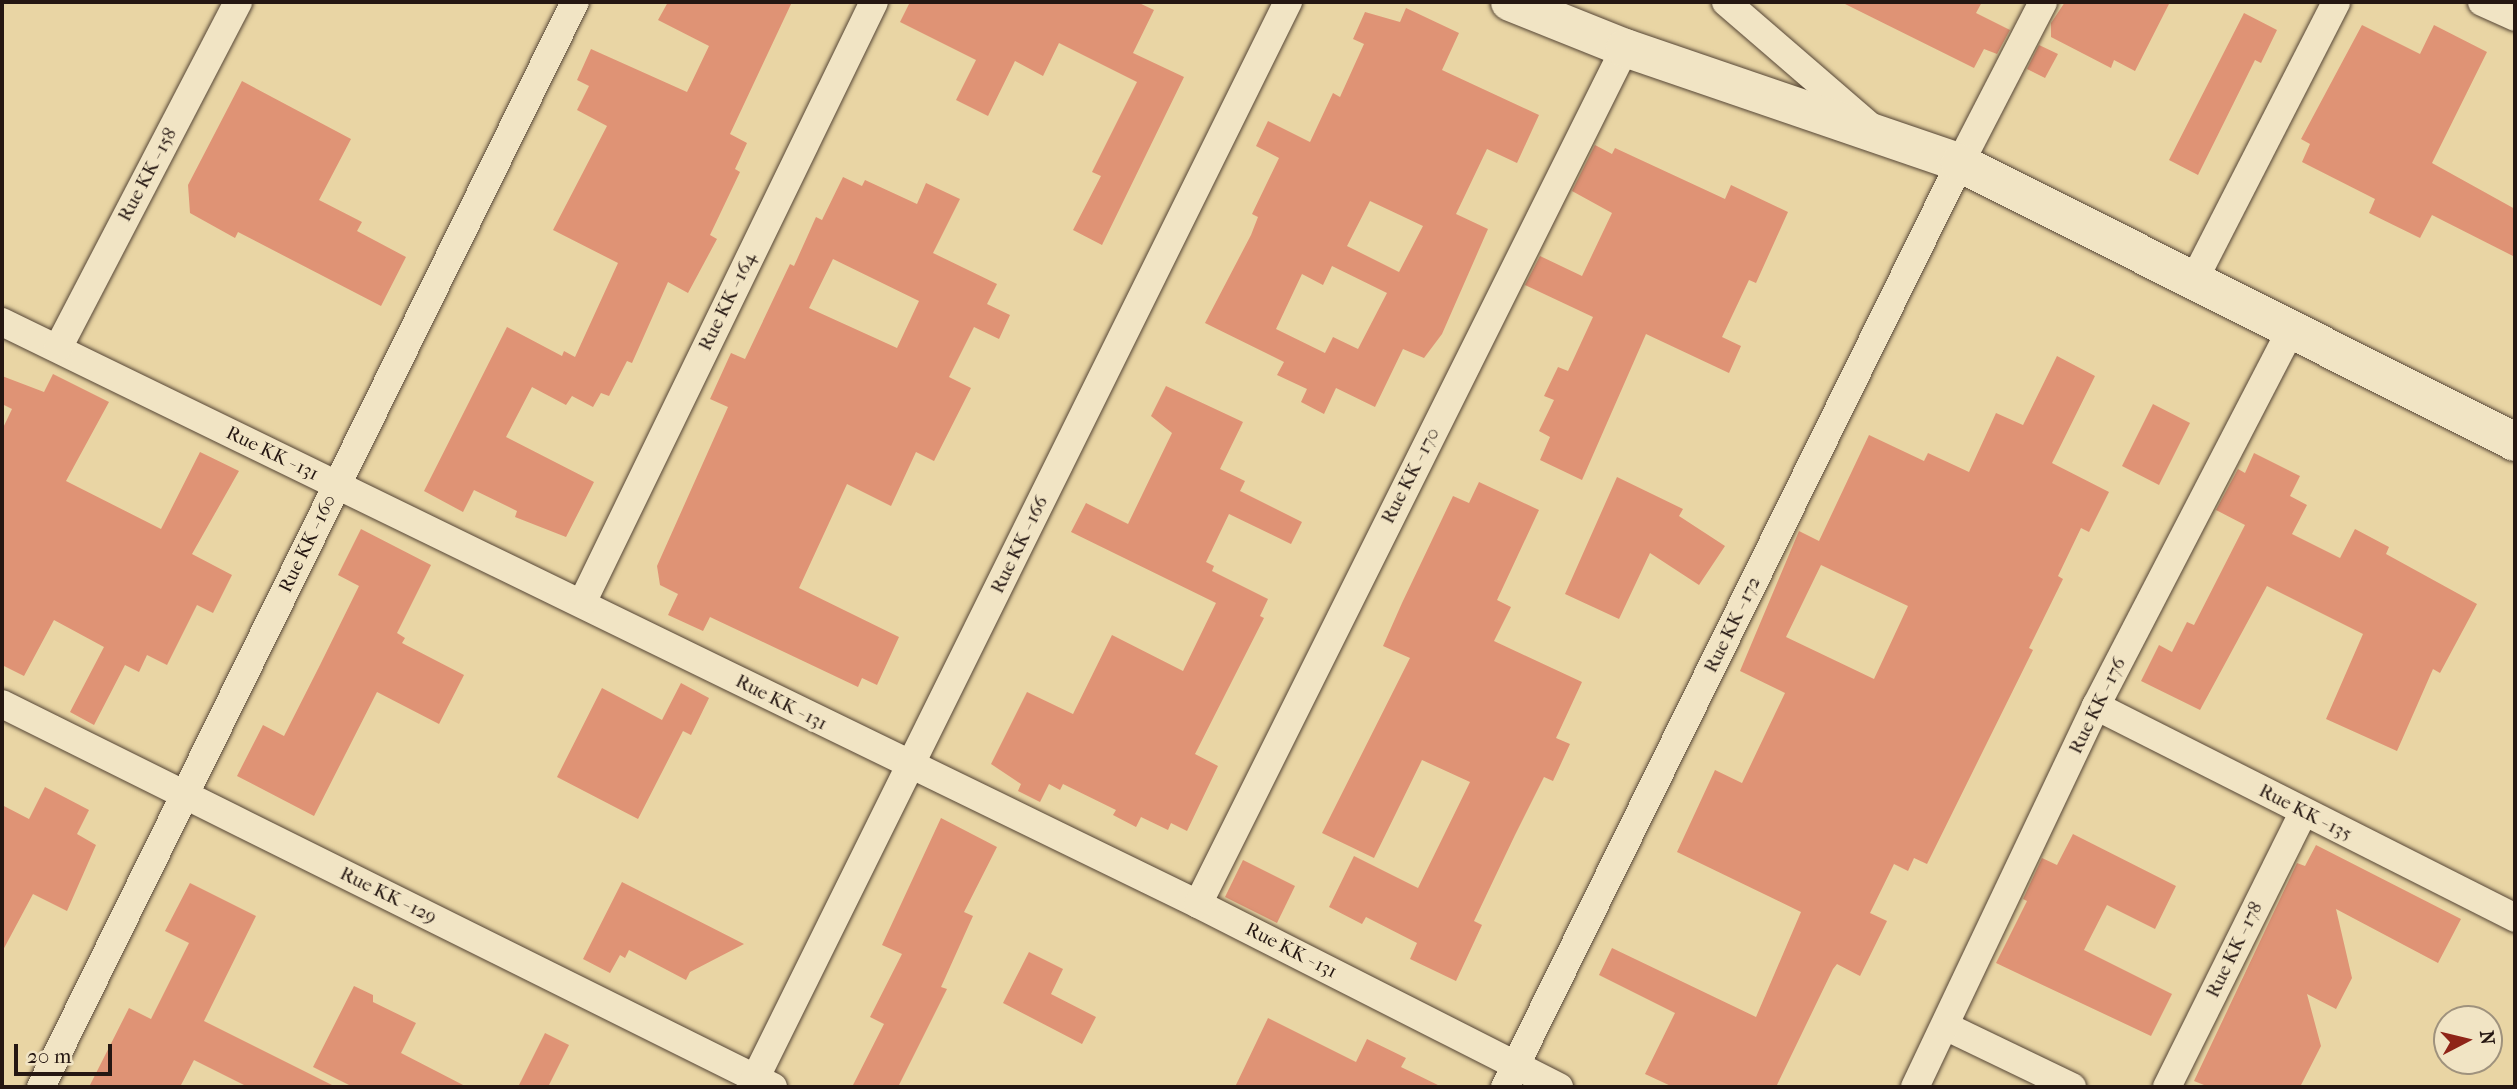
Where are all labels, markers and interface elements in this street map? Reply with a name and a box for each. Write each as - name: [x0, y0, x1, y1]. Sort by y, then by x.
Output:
- street label: Rue KK - 158: [114, 124, 182, 226]
- street label: Rue KK - 164: [694, 249, 762, 355]
- street label: Rue KK - 131: [222, 422, 322, 486]
- street label: Rue KK - 170: [1377, 424, 1445, 528]
- street label: Rue KK - 160: [275, 491, 341, 597]
- street label: Rue KK - 166: [987, 493, 1053, 597]
- street label: Rue KK - 172: [1700, 573, 1766, 677]
- street label: Rue KK - 176: [2065, 654, 2131, 758]
- street label: Rue KK - 131: [731, 670, 831, 736]
- street label: Rue KK - 135: [2255, 780, 2355, 846]
- street label: Rue KK - 129: [336, 863, 440, 929]
- street label: Rue KK - 178: [2202, 898, 2268, 1002]
- street label: Rue KK - 131: [1241, 918, 1341, 984]
- north arrow: [2433, 1005, 2503, 1075]
- text: N: [2475, 1029, 2499, 1046]
- scale bar: [18, 1030, 116, 1074]
- text: 20 m: [27, 1044, 71, 1068]

